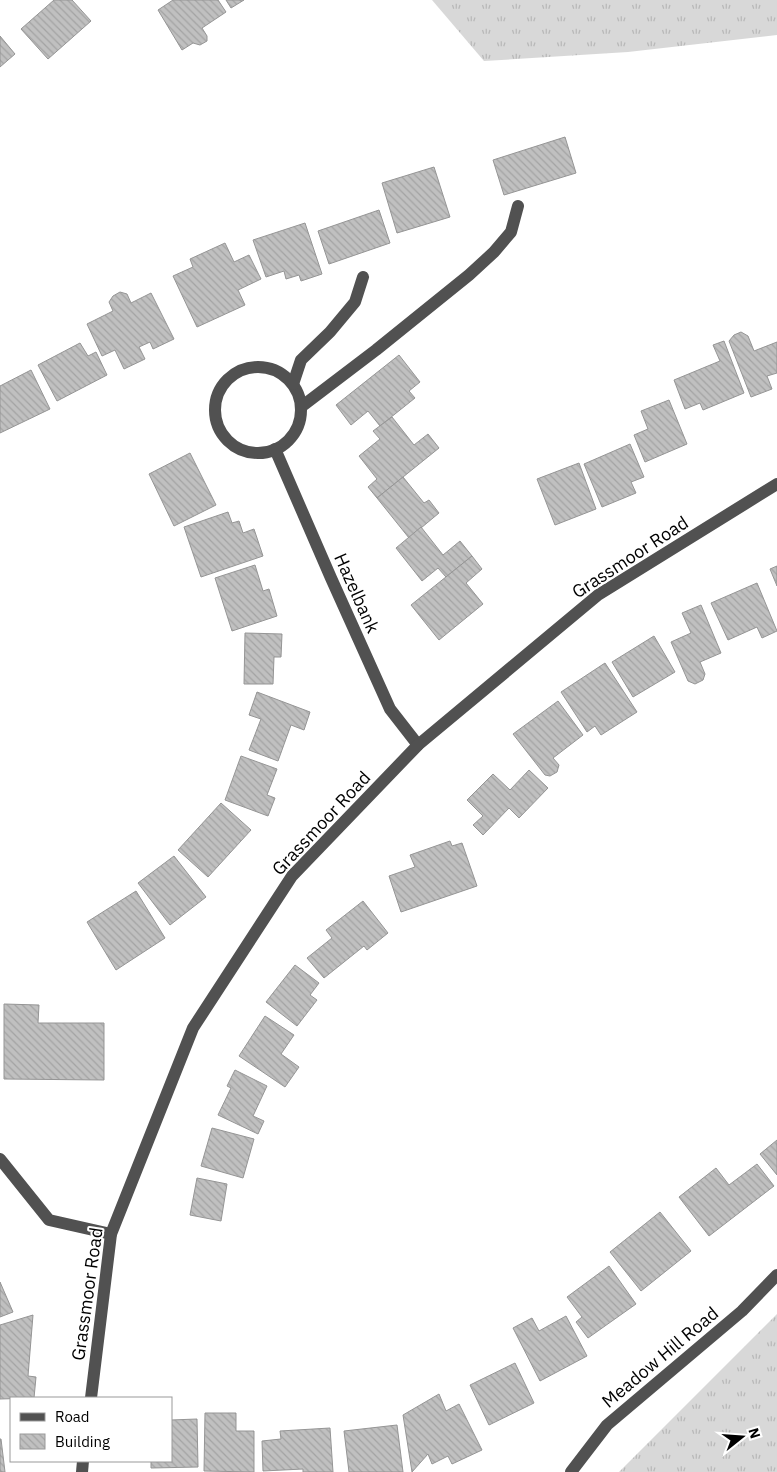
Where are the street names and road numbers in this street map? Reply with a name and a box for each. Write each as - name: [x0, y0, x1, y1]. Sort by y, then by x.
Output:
- street label: Grassmoor Road: [567, 511, 693, 603]
- street label: Hazelbank: [329, 549, 385, 637]
- street label: Grassmoor Road: [267, 766, 375, 880]
- street label: Grassmoor Road: [66, 1226, 108, 1362]
- street label: Meadow Hill Road: [597, 1302, 723, 1412]

